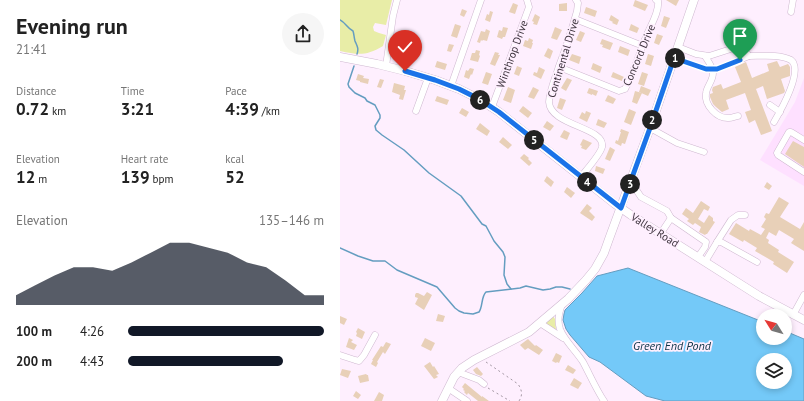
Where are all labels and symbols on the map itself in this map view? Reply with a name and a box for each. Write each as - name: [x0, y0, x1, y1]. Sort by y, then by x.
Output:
- street label: Continental Drive: [544, 16, 582, 99]
- street label: Winthrop Drive: [493, 18, 531, 90]
- pin: [723, 19, 757, 60]
- street label: Concord Drive: [620, 22, 658, 88]
- pin: [388, 30, 422, 71]
- pin: 1: [665, 48, 685, 68]
- pin: 6: [470, 90, 490, 110]
- pin: 2: [642, 110, 662, 130]
- pin: 5: [524, 130, 544, 150]
- pin: 4: [577, 172, 597, 192]
- pin: 3: [620, 174, 640, 194]
- street label: Valley Road: [628, 209, 682, 250]
- north arrow: [756, 309, 792, 345]
- water label: Green End Pond: [633, 338, 712, 353]

